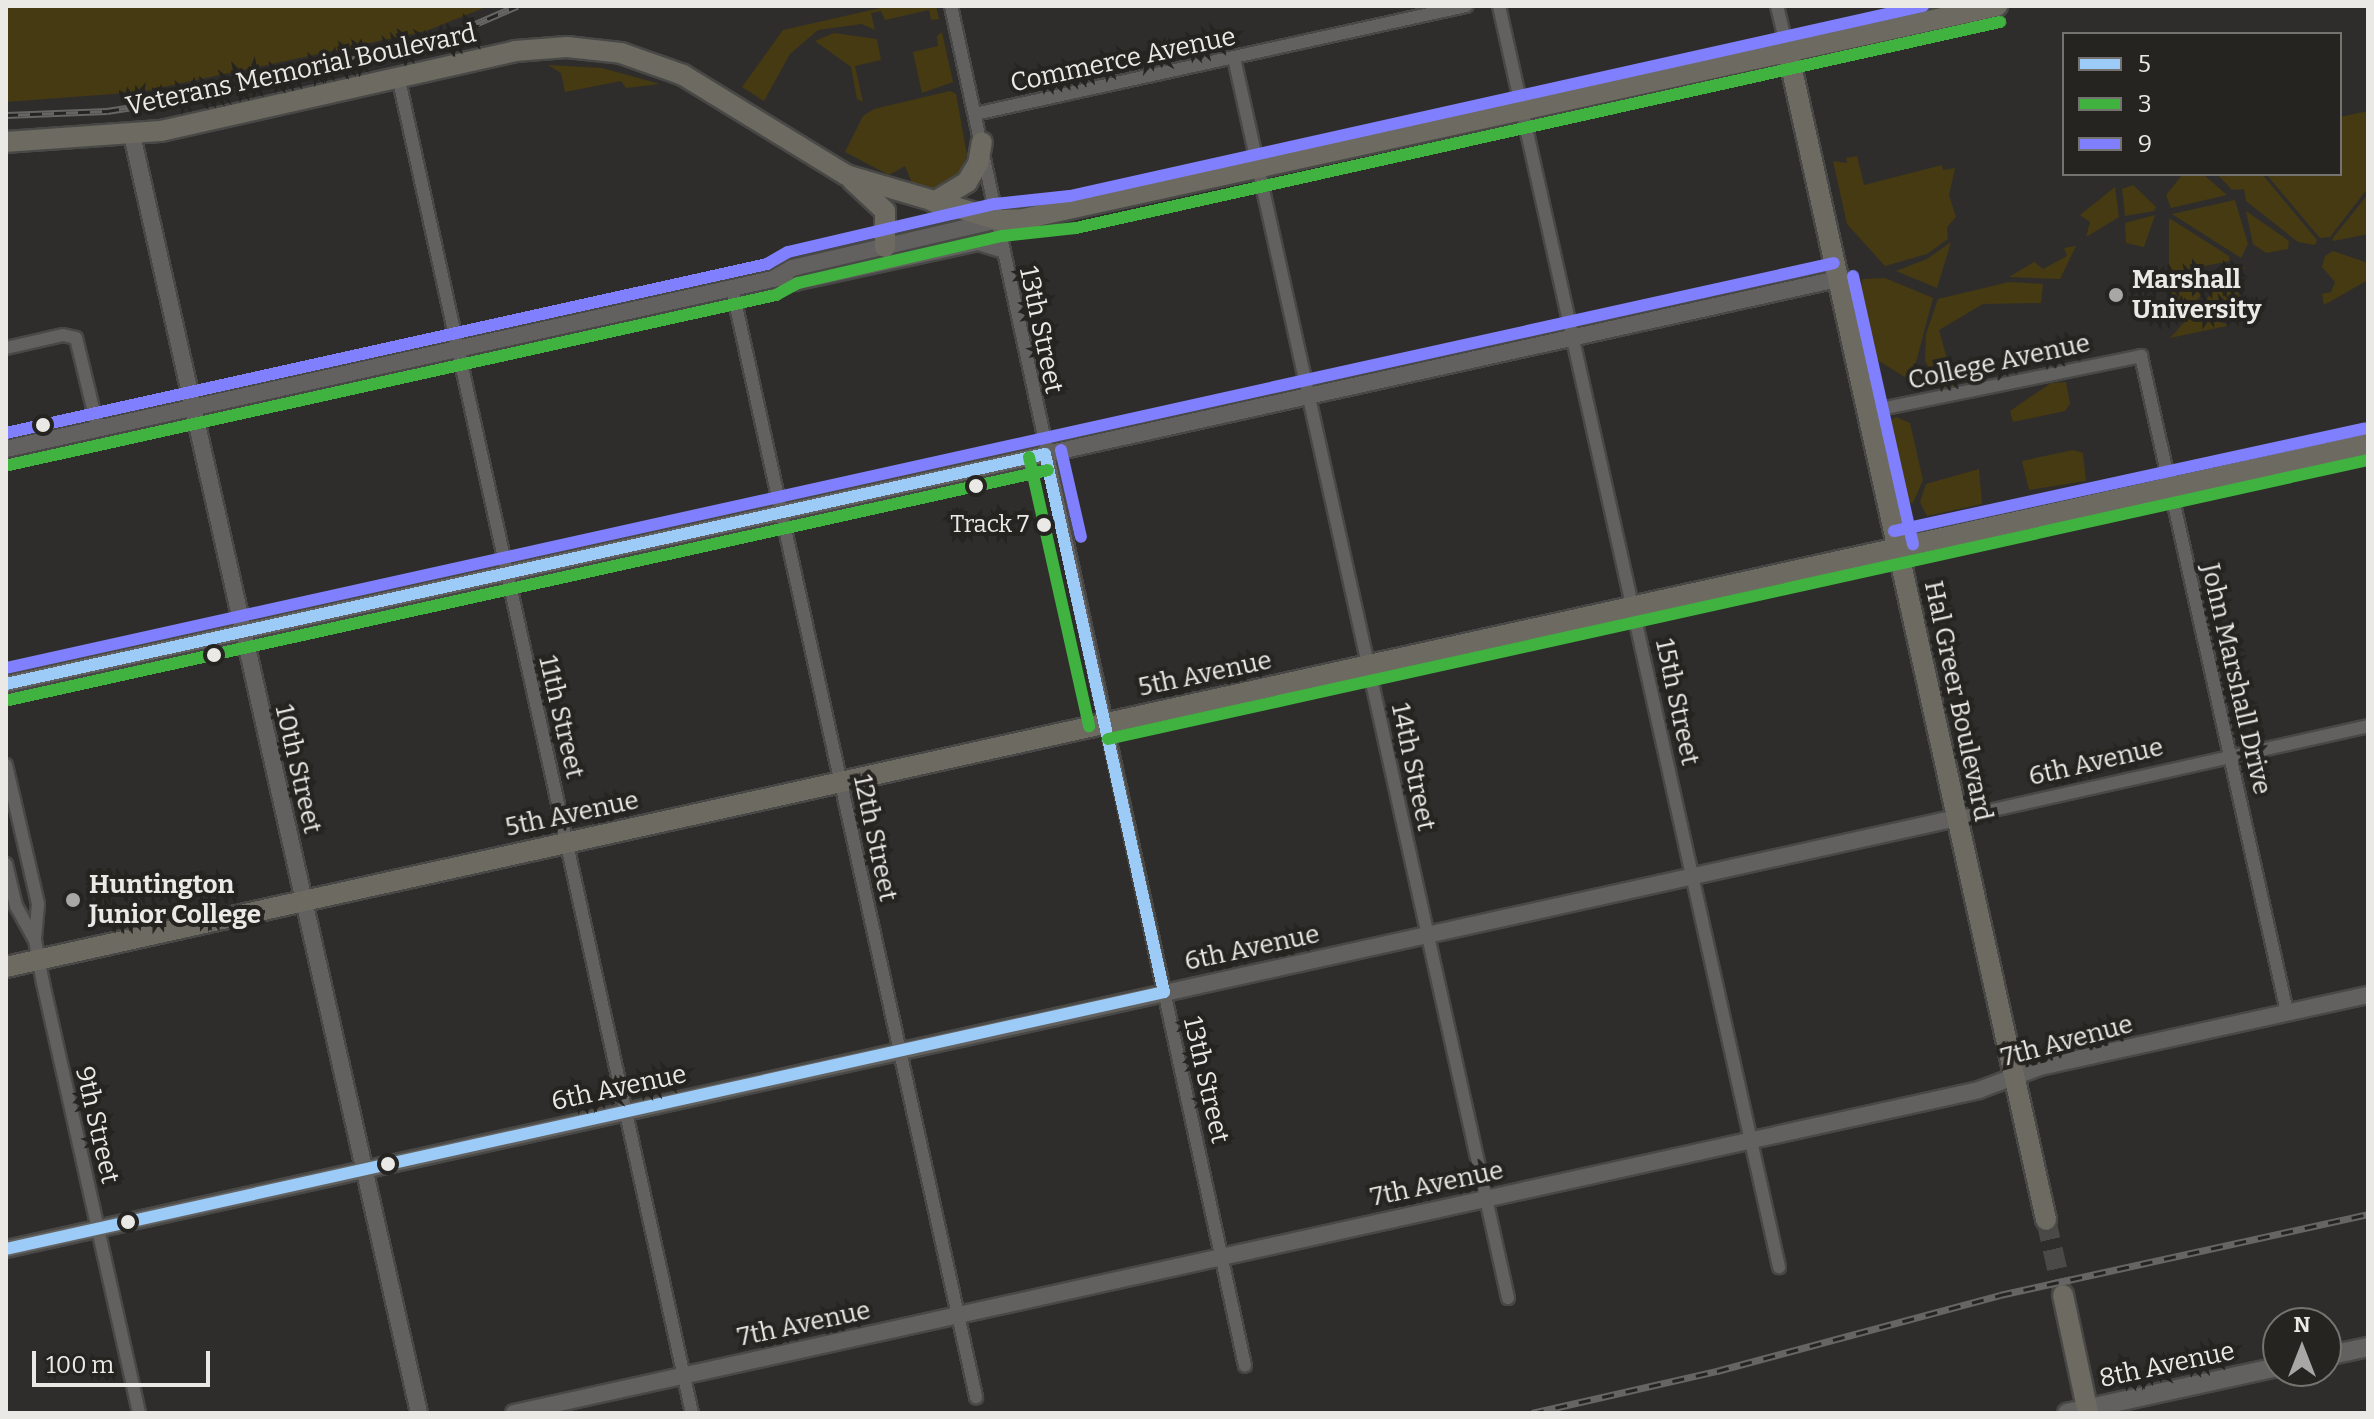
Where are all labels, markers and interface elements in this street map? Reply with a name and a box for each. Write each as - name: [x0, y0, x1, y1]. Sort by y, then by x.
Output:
- street label: Veterans Memorial Boulevard: [123, 18, 479, 122]
- street label: Commerce Avenue: [1008, 21, 1238, 99]
- legend: [2062, 32, 2342, 176]
- text: 5: [2138, 50, 2151, 78]
- text: 3: [2138, 90, 2152, 118]
- text: 9: [2138, 130, 2152, 158]
- street label: 13th Street: [1012, 264, 1070, 396]
- place label: Marshall University: [2132, 264, 2262, 326]
- marker: Marshall University: [2107, 286, 2125, 304]
- street label: College Avenue: [1905, 327, 2093, 397]
- unlabelled marker: [35, 417, 51, 433]
- unlabelled marker: [968, 478, 984, 494]
- place label: Track 7: [950, 511, 1029, 539]
- marker: Track 7: [1036, 517, 1052, 533]
- street label: John Marshall Drive: [2194, 560, 2278, 798]
- street label: Hal Greer Boulevard: [1917, 578, 1999, 824]
- street label: 15th Street: [1648, 636, 1706, 768]
- street label: 5th Avenue: [1135, 645, 1275, 703]
- unlabelled marker: [206, 647, 222, 663]
- street label: 11th Street: [532, 653, 590, 781]
- street label: 14th Street: [1384, 700, 1442, 834]
- street label: 10th Street: [268, 702, 328, 836]
- street label: 6th Avenue: [2026, 731, 2166, 793]
- street label: 12th Street: [846, 772, 904, 904]
- street label: 5th Avenue: [502, 785, 642, 843]
- place label: Huntington Junior College: [89, 869, 261, 930]
- marker: Huntington Junior College: [64, 891, 82, 909]
- street label: 6th Avenue: [1182, 918, 1322, 978]
- street label: 7th Avenue: [1998, 1008, 2136, 1074]
- street label: 13th Street: [1176, 1014, 1236, 1146]
- street label: 6th Avenue: [549, 1058, 689, 1118]
- street label: 9th Street: [68, 1063, 126, 1187]
- street label: 7th Avenue: [1368, 1155, 1506, 1213]
- unlabelled marker: [380, 1156, 396, 1172]
- unlabelled marker: [120, 1214, 136, 1230]
- street label: 7th Avenue: [735, 1295, 873, 1353]
- north arrow: [2262, 1307, 2342, 1387]
- text: N: [2294, 1311, 2310, 1338]
- scale bar: [36, 1335, 214, 1385]
- street label: 8th Avenue: [2097, 1335, 2237, 1395]
- text: 100 m: [46, 1351, 114, 1379]

